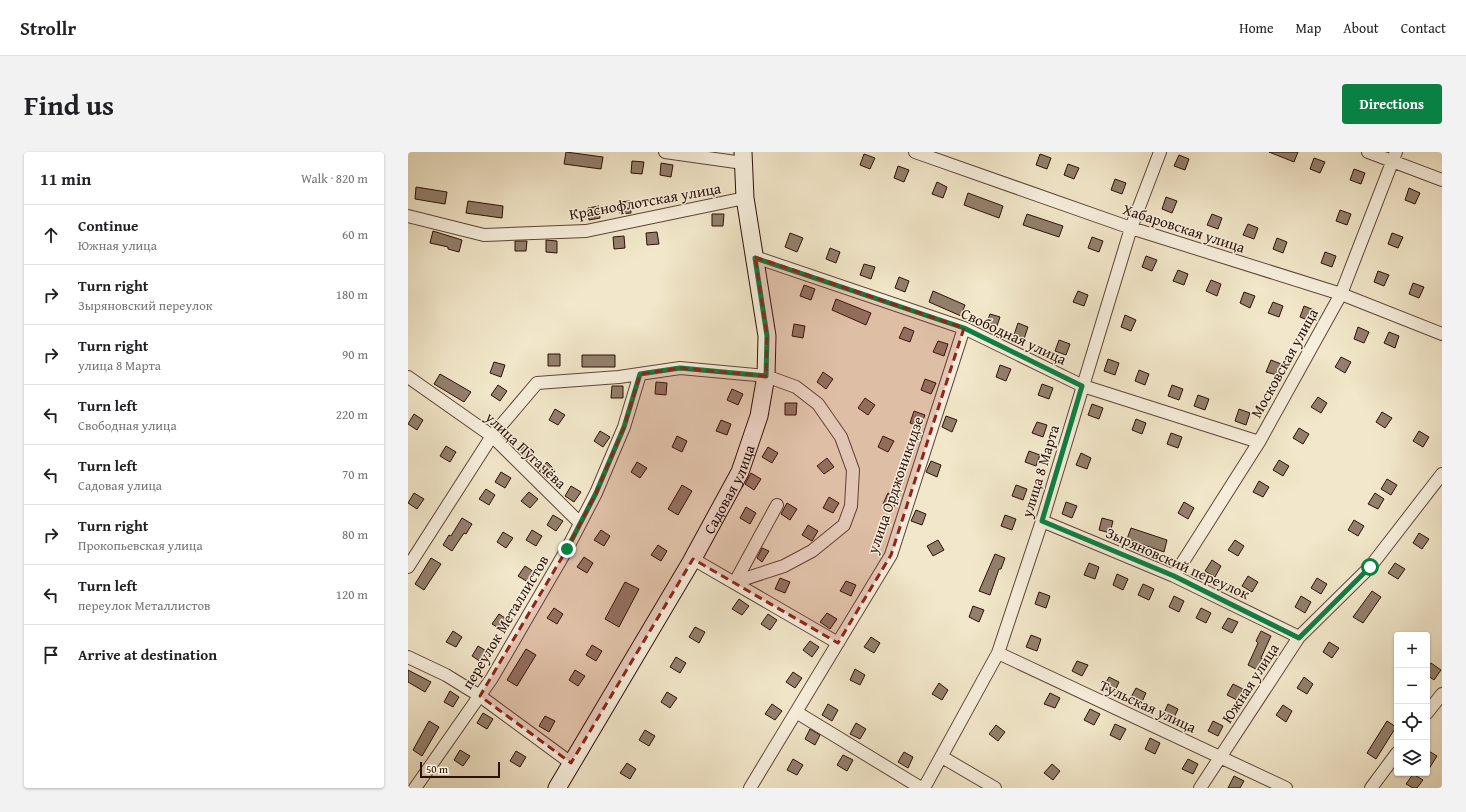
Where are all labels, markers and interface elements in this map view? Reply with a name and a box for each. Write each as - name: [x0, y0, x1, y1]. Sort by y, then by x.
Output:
- text: Strollr: [20, 14, 76, 42]
- text: Home: [1239, 18, 1274, 38]
- text: Map: [1296, 18, 1321, 38]
- text: About: [1343, 18, 1379, 38]
- text: Contact: [1401, 18, 1446, 38]
- text: Find us: [24, 84, 114, 125]
- button: Directions: [1342, 84, 1442, 124]
- text: 11 min: [40, 166, 91, 191]
- text: Walk · 820 m: [301, 169, 368, 188]
- street label: Краснофлотская улица: [567, 177, 723, 225]
- street label: Хабаровская улица: [1120, 198, 1249, 258]
- text: Continue: [78, 215, 139, 236]
- icon: ahead: [40, 224, 62, 246]
- text: 60 m: [342, 225, 368, 244]
- text: Южная улица: [78, 236, 157, 255]
- text: Turn right: [78, 275, 149, 296]
- icon: right: [40, 284, 62, 306]
- text: 180 m: [336, 285, 368, 304]
- text: Зыряновский переулок: [78, 296, 213, 315]
- street label: Свободная улица: [958, 302, 1071, 370]
- street label: Московская улица: [1245, 304, 1323, 421]
- text: Turn right: [78, 335, 149, 356]
- icon: right: [40, 344, 62, 366]
- text: 90 m: [342, 345, 368, 364]
- text: улица 8 Марта: [78, 356, 161, 375]
- text: Turn left: [78, 395, 137, 416]
- icon: left: [40, 404, 62, 426]
- text: 220 m: [336, 405, 368, 424]
- street label: улица Пугачёва: [480, 406, 572, 494]
- street label: улица Орджоникидзе: [861, 414, 928, 557]
- text: Свободная улица: [78, 416, 177, 435]
- street label: улица 8 Марта: [1016, 421, 1064, 521]
- street label: Садовая улица: [698, 441, 759, 537]
- text: Turn left: [78, 455, 137, 476]
- icon: left: [40, 464, 62, 486]
- text: 70 m: [342, 465, 368, 484]
- text: Садовая улица: [78, 476, 162, 495]
- text: Turn right: [78, 515, 149, 536]
- street label: Зыряновский переулок: [1103, 522, 1253, 604]
- icon: right: [40, 524, 62, 546]
- text: 80 m: [342, 525, 368, 544]
- text: Прокопьевская улица: [78, 536, 203, 555]
- route end: [558, 540, 576, 558]
- street label: переулок Металлистов: [457, 551, 553, 693]
- route start: [1361, 558, 1379, 576]
- text: Turn left: [78, 575, 137, 596]
- icon: left: [40, 584, 62, 606]
- text: 120 m: [336, 585, 368, 604]
- text: переулок Металлистов: [78, 596, 210, 615]
- map controls: [1394, 632, 1430, 776]
- button: +: [1394, 632, 1430, 668]
- street label: Южная улица: [1216, 638, 1284, 727]
- icon: arrive: [40, 644, 62, 666]
- text: Arrive at destination: [78, 644, 217, 665]
- button: −: [1394, 668, 1430, 704]
- street label: Тульская улица: [1096, 674, 1201, 738]
- button: locate: [1394, 704, 1430, 740]
- button: layers: [1394, 740, 1430, 776]
- scale bar: [420, 760, 500, 779]
- text: 50 m: [426, 761, 448, 777]

